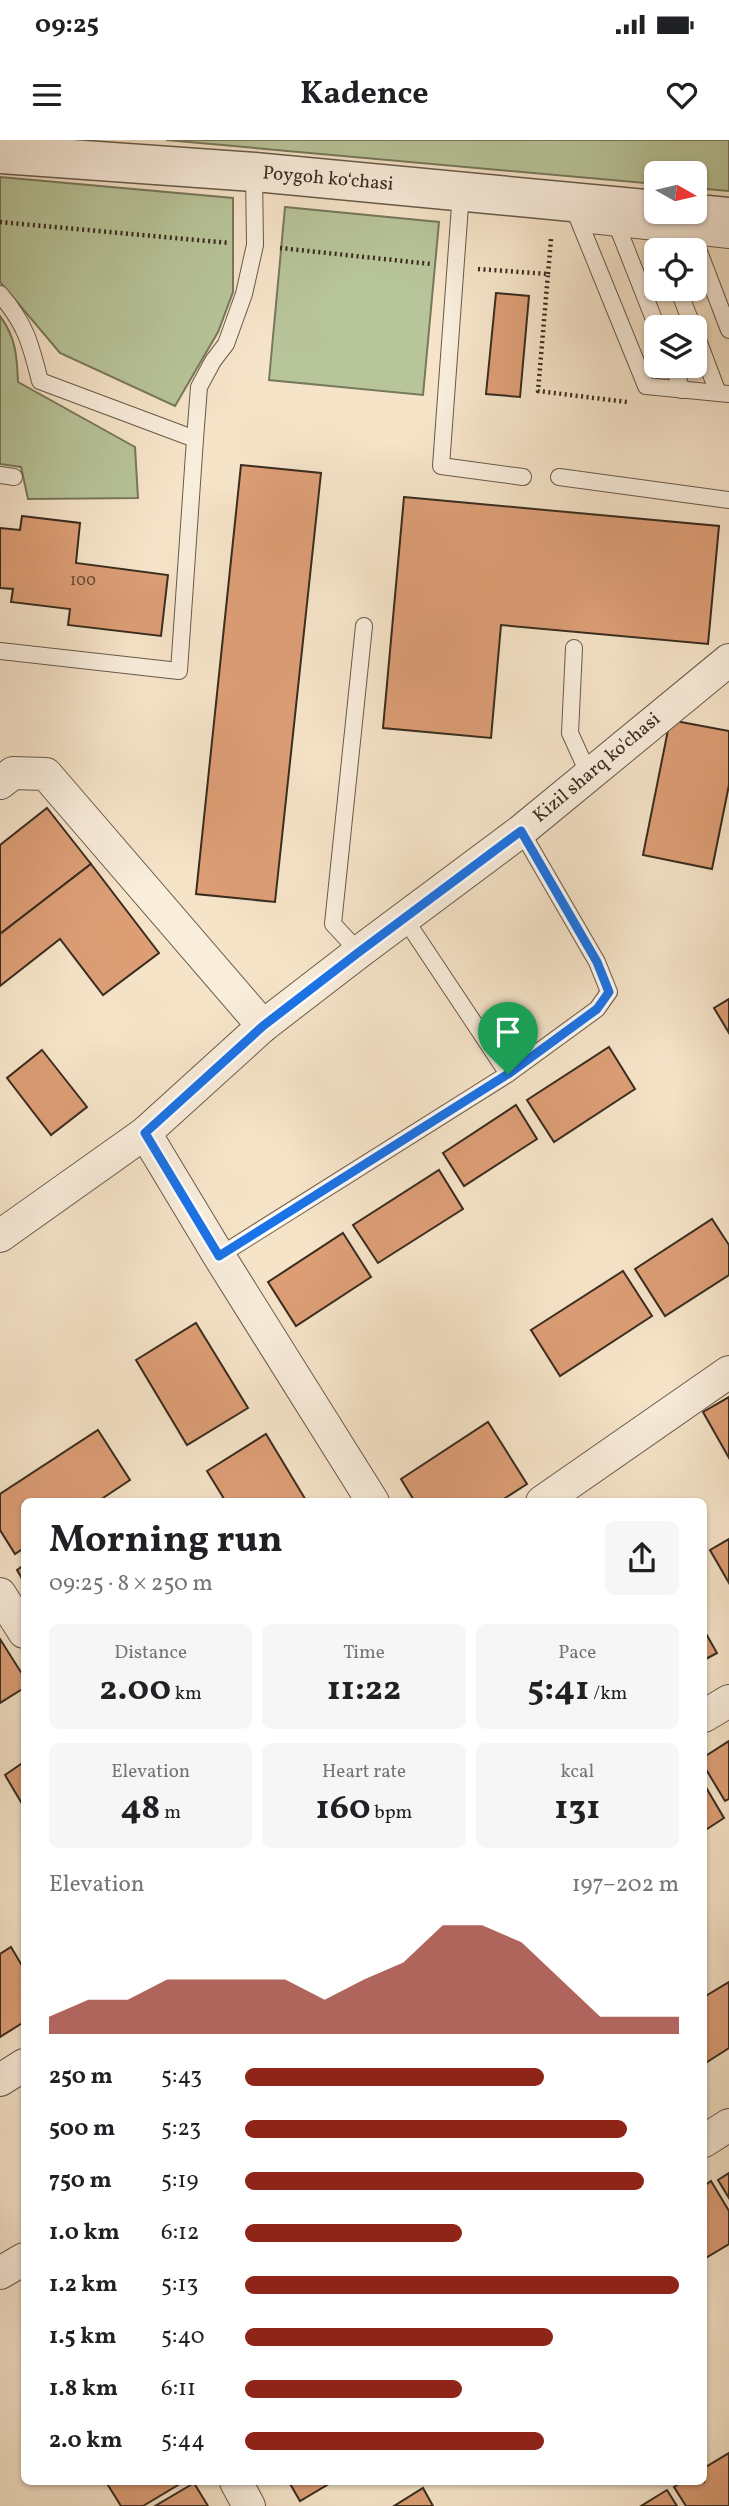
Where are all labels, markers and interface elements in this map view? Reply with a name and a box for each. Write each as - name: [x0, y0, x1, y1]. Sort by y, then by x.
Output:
- text: 09:25: [35, 7, 99, 43]
- text: Kadence: [300, 73, 429, 117]
- icon: menu: [28, 76, 66, 114]
- icon: heart: [663, 76, 701, 114]
- street label: Poygoh koʻchasi: [261, 160, 395, 198]
- north arrow: [644, 161, 707, 224]
- map controls: [644, 161, 707, 378]
- button: locate: [644, 238, 707, 301]
- button: layers: [644, 315, 707, 378]
- house number: 100: [70, 570, 96, 592]
- street label: Kizil sharq ko'chasi: [528, 707, 667, 829]
- pin: [478, 1002, 538, 1074]
- icon: arrive: [489, 1013, 527, 1051]
- text: Morning run: [49, 1515, 283, 1568]
- button: share: [605, 1521, 679, 1595]
- text: 09:25 · 8 × 250 m: [49, 1568, 213, 1600]
- text: Distance: [114, 1640, 187, 1666]
- text: Time: [343, 1640, 385, 1666]
- text: Pace: [558, 1640, 596, 1666]
- text: 2.00: [99, 1666, 171, 1714]
- text: 11:22: [327, 1666, 401, 1714]
- text: 5:41: [527, 1666, 589, 1714]
- text: km: [171, 1681, 202, 1707]
- text: /km: [589, 1681, 627, 1707]
- text: Elevation: [111, 1759, 190, 1785]
- text: Heart rate: [322, 1759, 406, 1785]
- text: kcal: [560, 1759, 594, 1785]
- text: 48: [120, 1785, 160, 1833]
- text: 160: [316, 1785, 370, 1833]
- text: 131: [554, 1785, 600, 1833]
- text: m: [160, 1800, 181, 1826]
- text: bpm: [370, 1800, 412, 1826]
- text: Elevation: [49, 1869, 145, 1901]
- text: 197–202 m: [572, 1869, 679, 1901]
- text: 250 m: [49, 2061, 113, 2093]
- text: 5:43: [161, 2061, 202, 2093]
- text: 500 m: [49, 2113, 115, 2145]
- text: 5:23: [161, 2113, 201, 2145]
- text: 750 m: [49, 2165, 112, 2197]
- text: 5:19: [161, 2165, 198, 2197]
- text: 1.0 km: [49, 2217, 120, 2249]
- text: 6:12: [161, 2217, 199, 2249]
- text: 1.2 km: [49, 2269, 118, 2301]
- text: 5:13: [161, 2269, 198, 2301]
- text: 1.5 km: [49, 2321, 116, 2353]
- text: 5:40: [161, 2321, 205, 2353]
- text: 1.8 km: [49, 2373, 118, 2405]
- text: 6:11: [161, 2373, 196, 2405]
- text: 2.0 km: [49, 2425, 122, 2457]
- text: 5:44: [161, 2425, 205, 2457]

